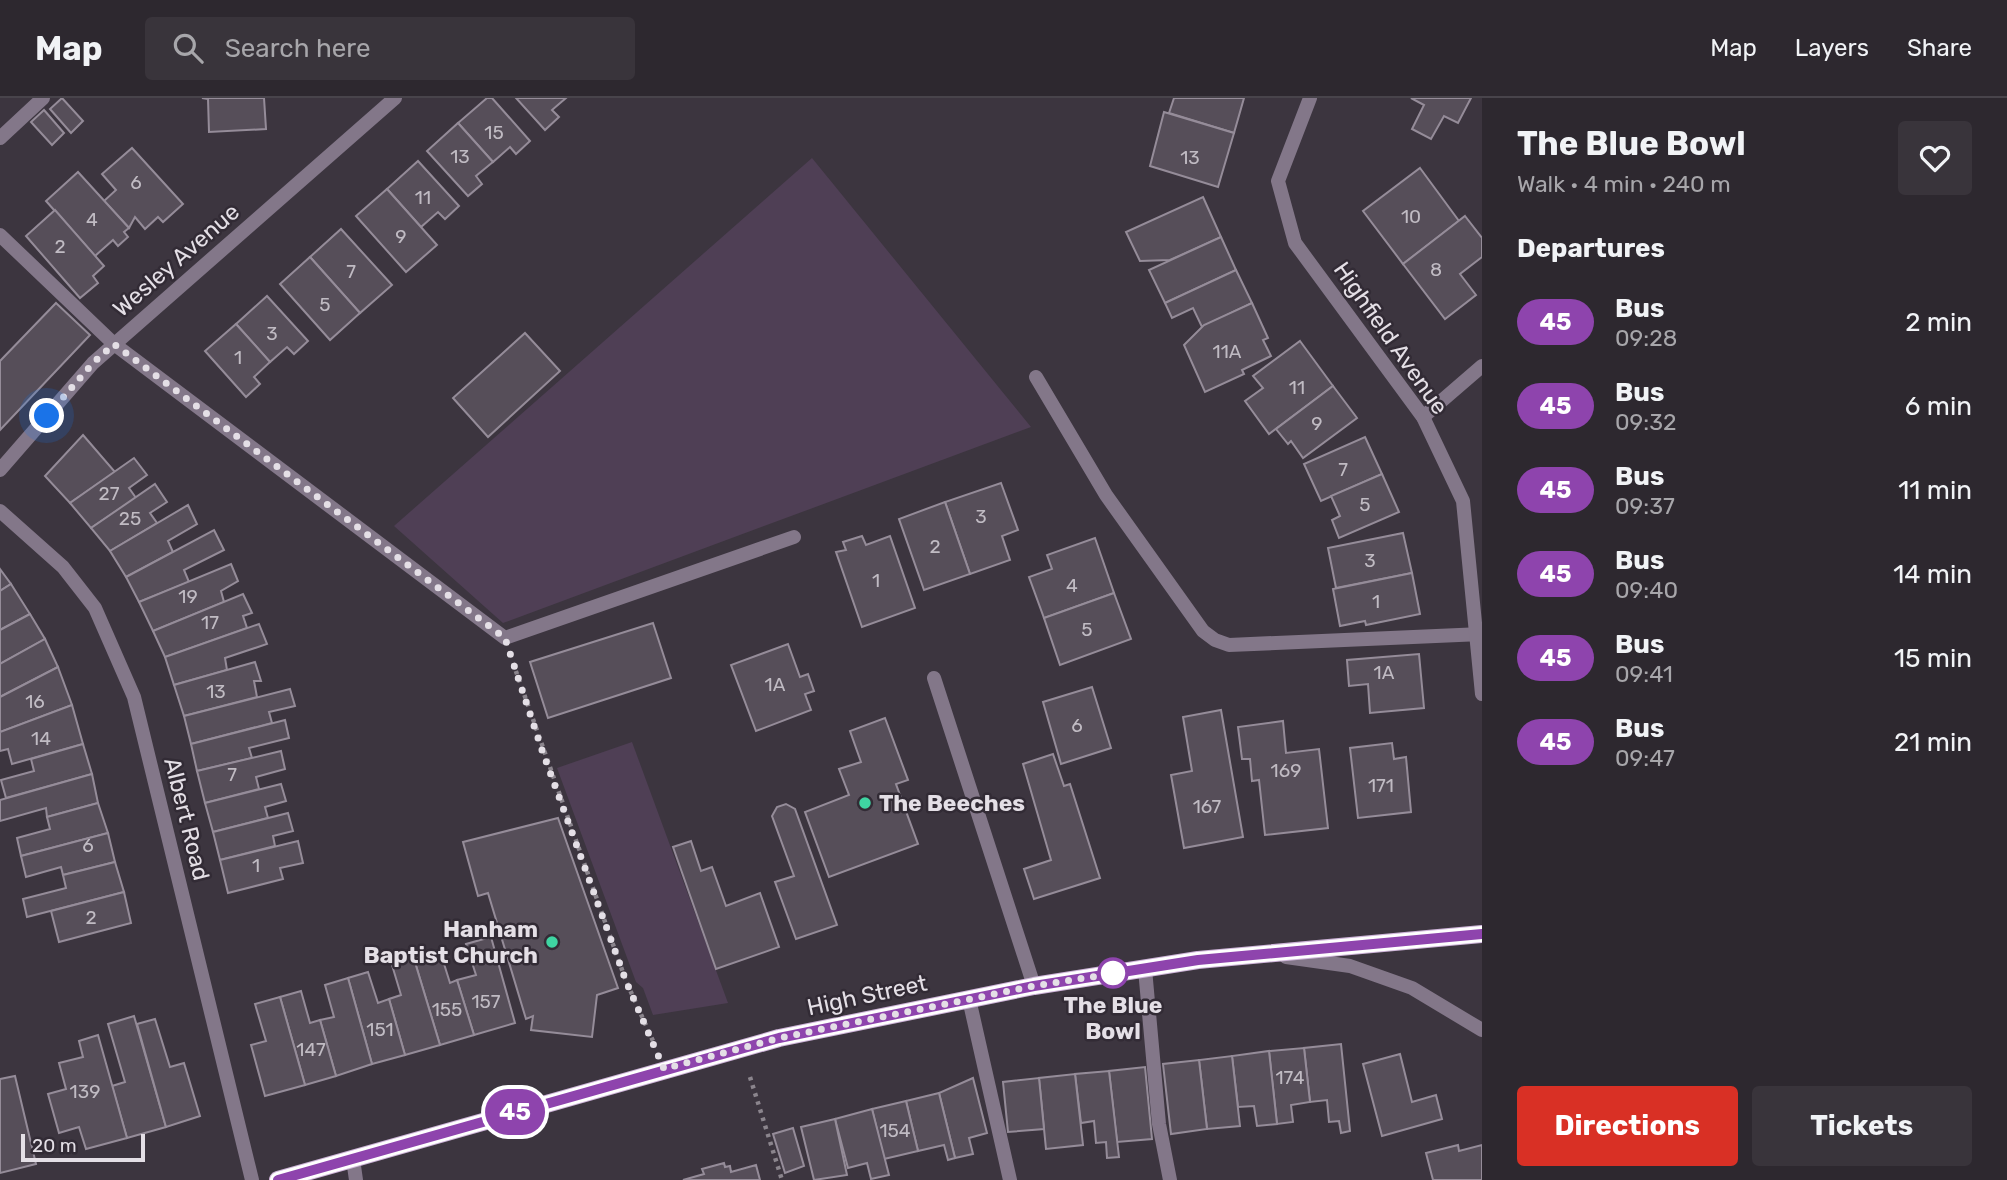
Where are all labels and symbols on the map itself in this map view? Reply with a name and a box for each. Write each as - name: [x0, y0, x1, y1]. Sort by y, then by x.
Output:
- house number: 15: [484, 121, 504, 144]
- house number: 13: [450, 145, 470, 168]
- house number: 13: [1180, 146, 1200, 169]
- house number: 6: [130, 171, 142, 194]
- house number: 11: [415, 186, 431, 209]
- street label: Wesley Avenue: [107, 198, 245, 322]
- house number: 10: [1401, 205, 1421, 228]
- house number: 4: [86, 208, 98, 231]
- house number: 9: [395, 225, 407, 248]
- house number: 2: [54, 235, 66, 258]
- street label: Highfield Avenue: [1328, 256, 1454, 420]
- house number: 8: [1430, 258, 1442, 281]
- house number: 7: [346, 260, 356, 283]
- house number: 5: [319, 293, 331, 316]
- house number: 3: [266, 322, 278, 345]
- house number: 11A: [1213, 340, 1242, 363]
- house number: 1: [234, 346, 242, 369]
- house number: 11: [1289, 376, 1305, 399]
- your location: [29, 398, 64, 433]
- house number: 9: [1311, 412, 1323, 435]
- house number: 7: [1338, 458, 1348, 481]
- house number: 27: [99, 482, 120, 505]
- house number: 5: [1359, 493, 1371, 516]
- house number: 3: [975, 505, 987, 528]
- house number: 25: [119, 507, 141, 530]
- house number: 2: [929, 535, 941, 558]
- house number: 3: [1364, 549, 1376, 572]
- house number: 1: [872, 569, 880, 592]
- house number: 4: [1066, 574, 1078, 597]
- house number: 19: [178, 585, 198, 608]
- house number: 1: [1372, 590, 1380, 613]
- house number: 17: [201, 611, 219, 634]
- house number: 5: [1081, 618, 1093, 641]
- house number: 1A: [1374, 661, 1395, 684]
- house number: 1A: [765, 673, 786, 696]
- house number: 13: [206, 680, 226, 703]
- house number: 16: [25, 690, 45, 713]
- house number: 6: [1071, 714, 1083, 737]
- house number: 14: [31, 727, 51, 750]
- street label: Albert Road: [158, 755, 216, 883]
- house number: 169: [1271, 759, 1301, 782]
- house number: 7: [227, 763, 237, 786]
- house number: 171: [1368, 774, 1394, 797]
- place label: The Beeches: [879, 789, 1025, 817]
- marker: The Beeches: [857, 795, 873, 811]
- house number: 167: [1193, 795, 1222, 818]
- house number: 6: [82, 834, 94, 857]
- house number: 1: [252, 854, 260, 877]
- house number: 2: [85, 906, 97, 929]
- place label: Hanham Baptist Church: [363, 915, 538, 969]
- marker: Hanham Baptist Church: [544, 934, 560, 950]
- marker: The Blue Bowl: [1098, 958, 1128, 988]
- street label: High Street: [804, 969, 930, 1021]
- house number: 157: [471, 990, 501, 1013]
- place label: The Blue Bowl: [1064, 991, 1162, 1045]
- house number: 155: [432, 998, 462, 1021]
- house number: 151: [366, 1018, 394, 1041]
- house number: 147: [296, 1038, 326, 1061]
- house number: 174: [1275, 1066, 1305, 1089]
- house number: 139: [70, 1080, 100, 1103]
- line badge: 45: [484, 1089, 546, 1135]
- house number: 154: [879, 1119, 911, 1142]
- scale bar: [21, 1131, 145, 1163]

